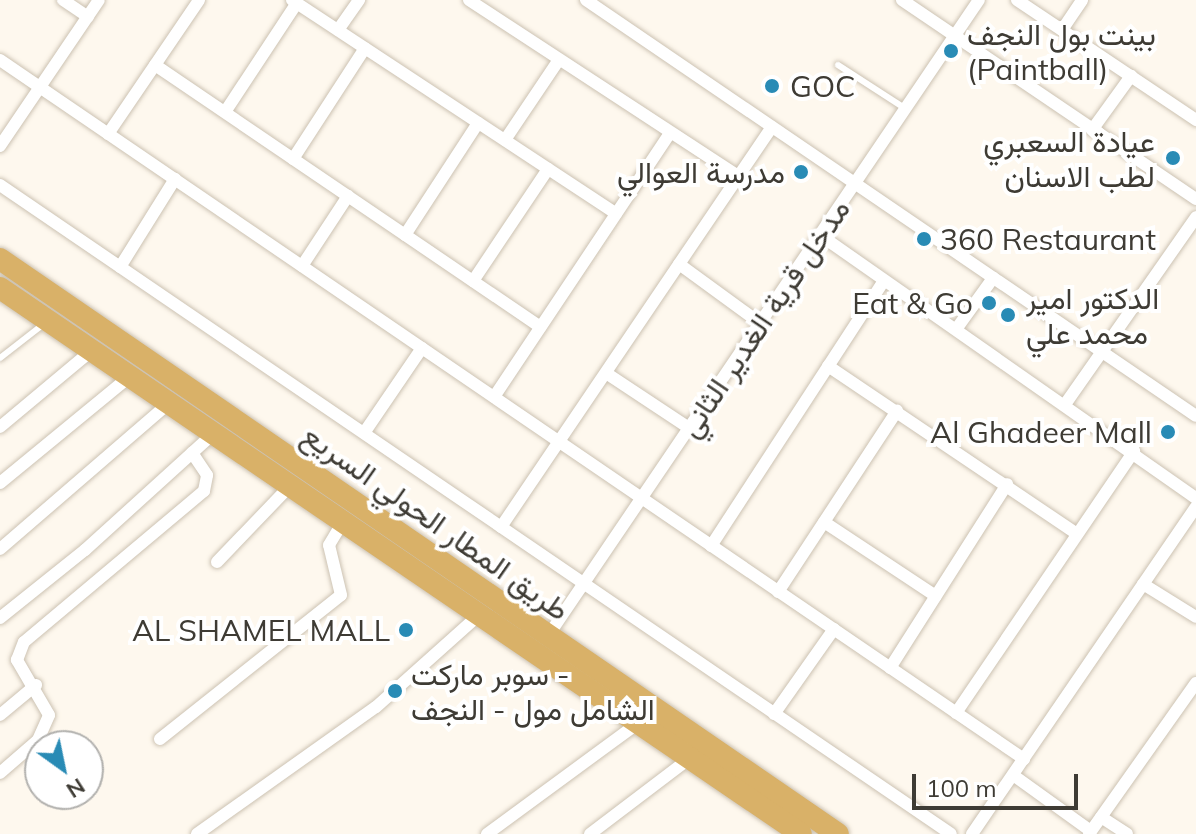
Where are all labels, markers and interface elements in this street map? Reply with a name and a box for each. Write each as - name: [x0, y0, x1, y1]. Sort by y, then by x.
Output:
- place label: بينت بول النجف (Paintball): [967, 16, 1156, 86]
- marker: بينت بول النجف (Paintball): [942, 42, 960, 60]
- place label: GOC: [790, 68, 856, 104]
- marker: GOC: [761, 75, 783, 97]
- place label: عيادة السعبري لطب الاسنان: [983, 123, 1155, 194]
- marker: عيادة السعبري لطب الاسنان: [1162, 147, 1184, 169]
- place label: مدرسة العوالي: [617, 154, 785, 190]
- marker: مدرسة العوالي: [792, 163, 810, 181]
- street label: مدخل قرية الغدير الثاني: [671, 192, 857, 444]
- place label: 360 Restaurant: [940, 221, 1156, 257]
- marker: 360 Restaurant: [915, 230, 933, 248]
- place label: الدكتور امير محمد علي: [1026, 280, 1159, 350]
- place label: Eat & Go: [852, 285, 973, 321]
- marker: Eat & Go: [980, 294, 998, 312]
- marker: الدكتور امير محمد علي: [997, 304, 1019, 326]
- place label: Al Ghadeer Mall: [930, 414, 1152, 450]
- street label: طريق المطار الحولي السريع: [296, 416, 576, 628]
- marker: Al Ghadeer Mall: [1159, 423, 1177, 441]
- place label: AL SHAMEL MALL: [132, 612, 390, 648]
- marker: AL SHAMEL MALL: [397, 621, 415, 639]
- place label: سوبر ماركت - الشامل مول - النجف: [411, 656, 655, 726]
- marker: سوبر ماركت - الشامل مول - النجف: [386, 682, 404, 700]
- north arrow: [24, 730, 104, 810]
- scale bar: [916, 758, 1082, 808]
- text: N: [61, 772, 91, 805]
- text: 100 m: [926, 773, 997, 803]

